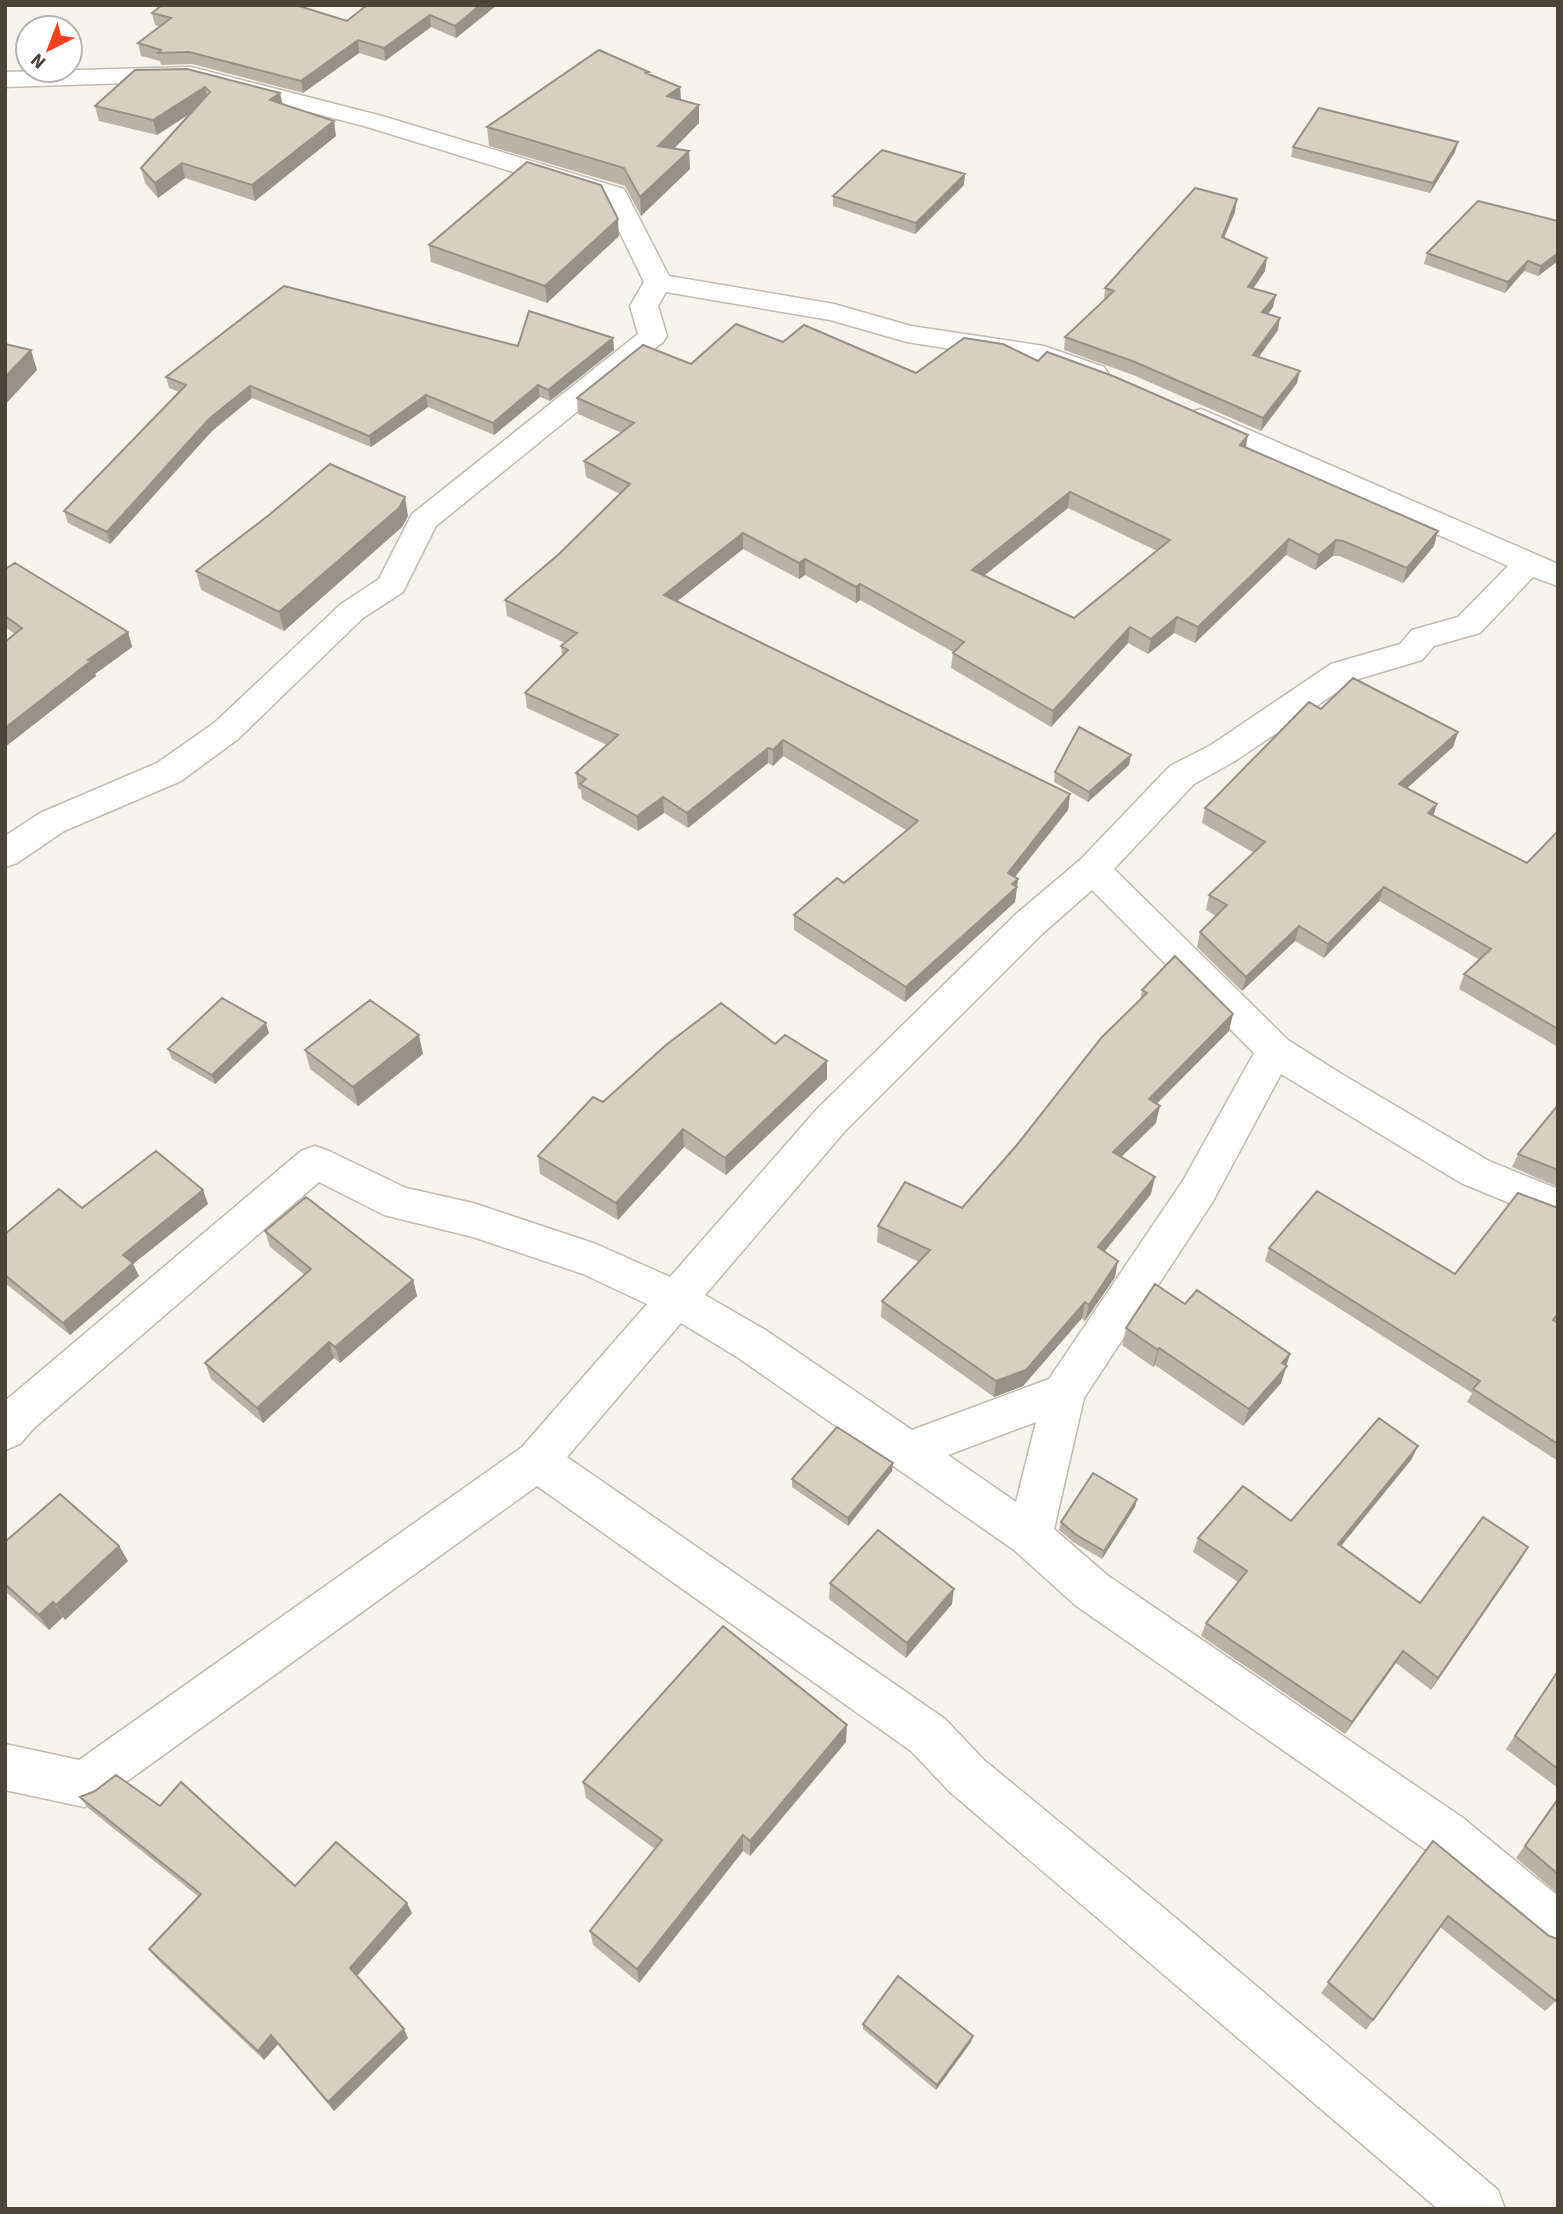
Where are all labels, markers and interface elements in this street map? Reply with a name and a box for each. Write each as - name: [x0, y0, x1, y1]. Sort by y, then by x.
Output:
- north arrow: [14, 14, 84, 84]
- text: N: [25, 46, 52, 75]

